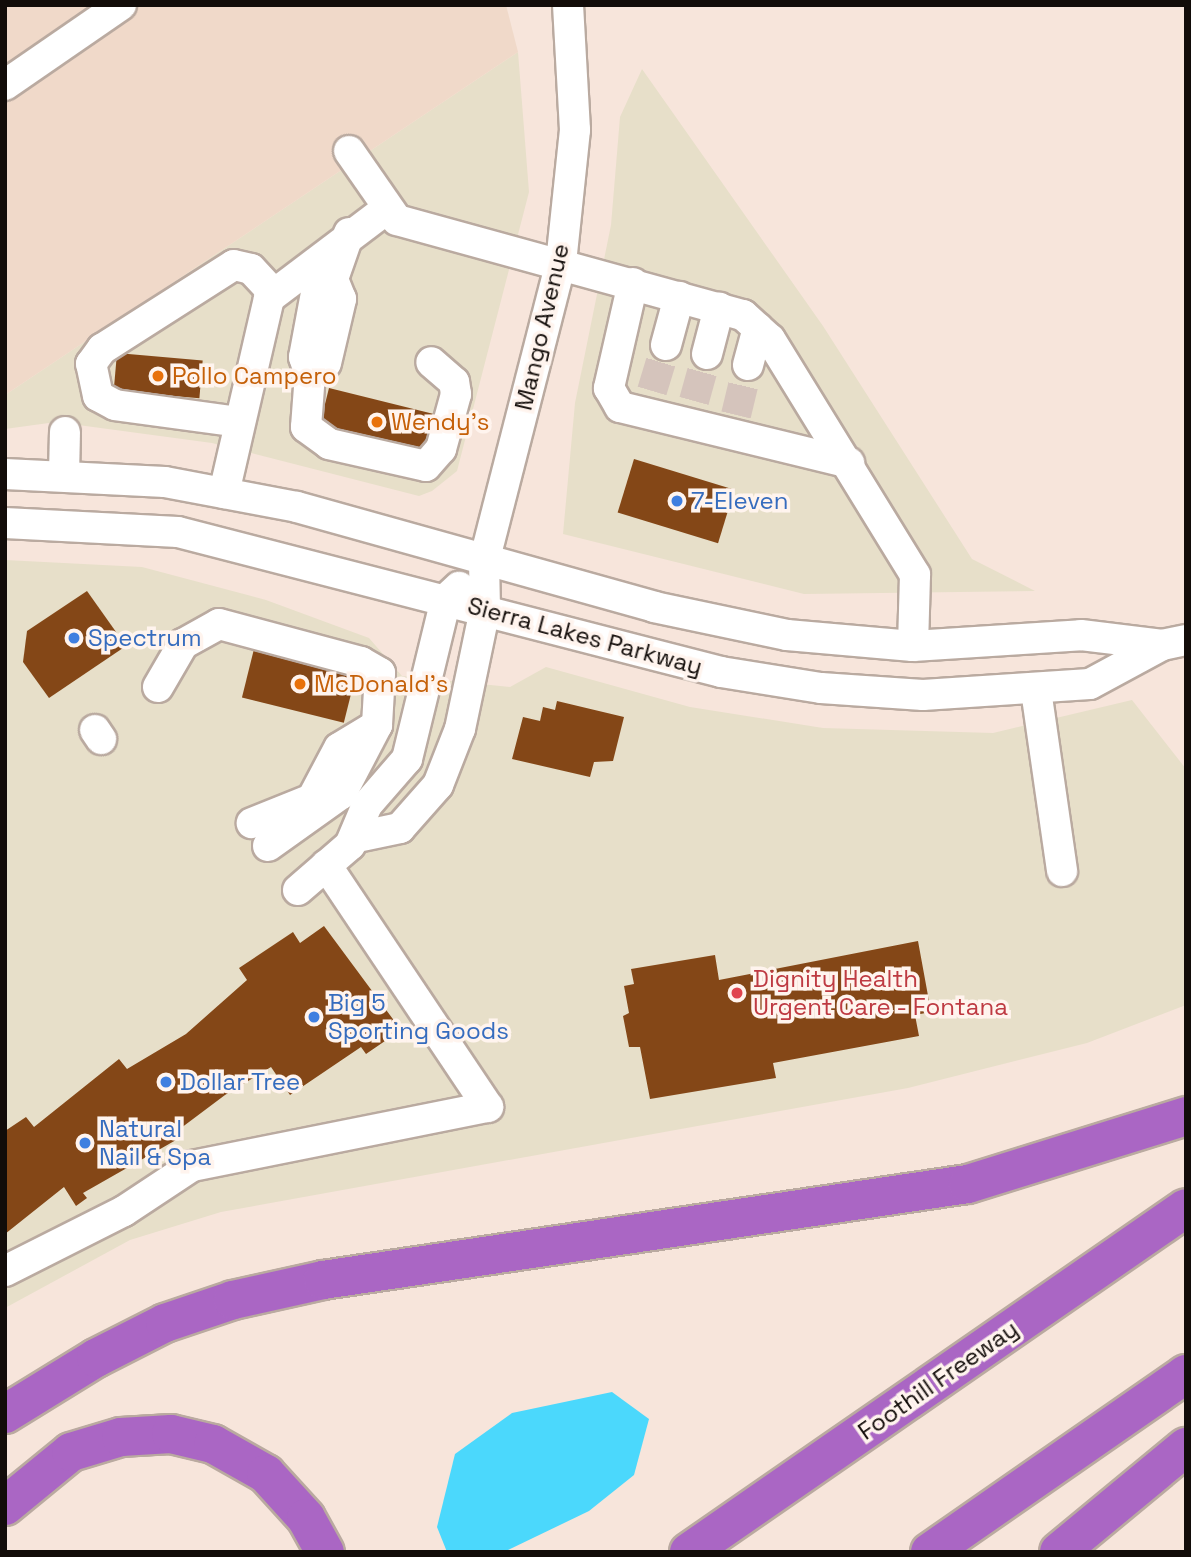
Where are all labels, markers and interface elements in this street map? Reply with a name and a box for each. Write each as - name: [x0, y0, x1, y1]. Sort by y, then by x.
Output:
- street label: Mango Avenue: [509, 241, 575, 413]
- place label: Pollo Campero: [172, 362, 337, 390]
- marker: Pollo Campero: [150, 368, 166, 384]
- place label: Wendy's: [391, 408, 489, 436]
- marker: Wendy's: [369, 414, 385, 430]
- place label: 7-Eleven: [691, 487, 789, 515]
- marker: 7-Eleven: [669, 493, 685, 509]
- street label: Sierra Lakes Parkway: [465, 591, 705, 681]
- place label: Spectrum: [88, 624, 202, 652]
- marker: Spectrum: [66, 630, 82, 646]
- place label: McDonald's: [314, 670, 448, 698]
- marker: McDonald's: [292, 676, 308, 692]
- place label: Dignity Health Urgent Care - Fontana: [753, 965, 1009, 1021]
- marker: Dignity Health Urgent Care - Fontana: [727, 983, 747, 1003]
- place label: Big 5 Sporting Goods: [328, 989, 509, 1045]
- marker: Big 5 Sporting Goods: [306, 1009, 322, 1025]
- place label: Dollar Tree: [180, 1068, 301, 1096]
- marker: Dollar Tree: [158, 1074, 174, 1090]
- place label: Natural Nail & Spa: [99, 1115, 211, 1171]
- marker: Natural Nail & Spa: [77, 1135, 93, 1151]
- street label: Foothill Freeway: [853, 1314, 1023, 1446]

